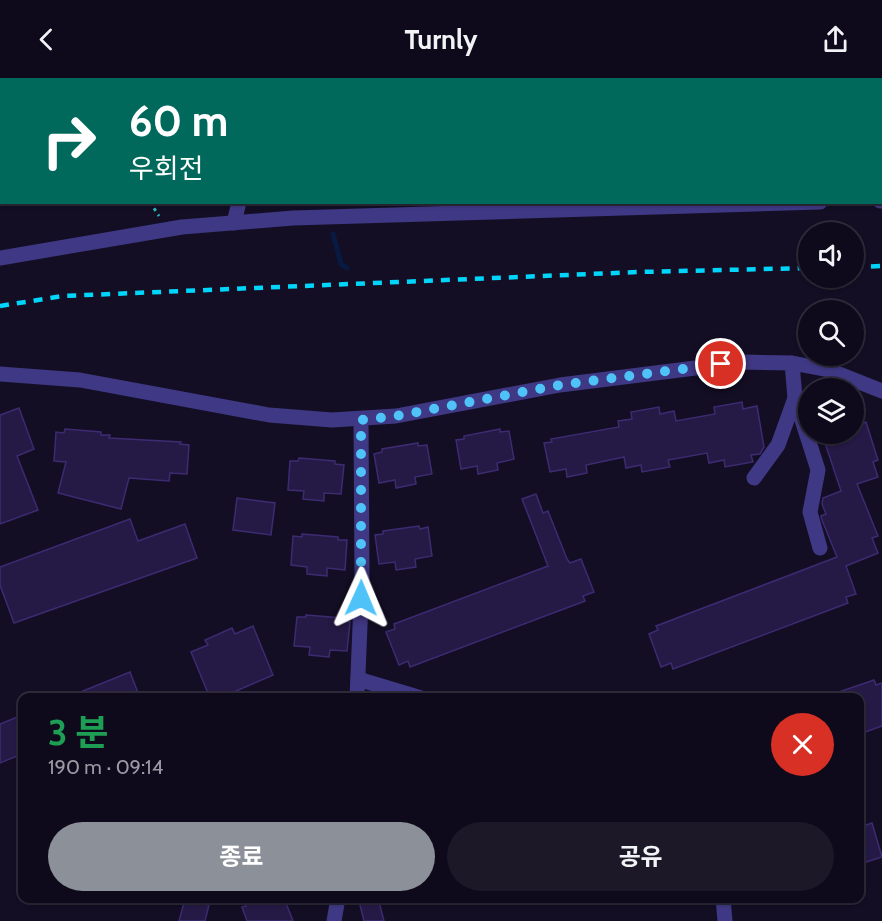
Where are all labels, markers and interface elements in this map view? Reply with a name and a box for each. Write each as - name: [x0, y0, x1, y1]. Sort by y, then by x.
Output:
- icon: back: [30, 23, 63, 56]
- text: Turnly: [405, 23, 477, 56]
- icon: share: [819, 23, 852, 56]
- text: 60 m: [129, 95, 228, 147]
- icon: right: [30, 102, 108, 180]
- text: 우회전: [129, 152, 204, 185]
- map controls: [798, 222, 864, 444]
- button: sound: [798, 222, 864, 288]
- button: search: [798, 300, 864, 366]
- pin: [695, 338, 746, 389]
- icon: arrive: [704, 347, 737, 380]
- button: layers: [798, 378, 864, 444]
- position arrow: [329, 566, 393, 630]
- text: 3 분: [48, 710, 109, 754]
- button: close: [771, 713, 834, 776]
- text: 190 m · 09:14: [48, 755, 163, 779]
- button: 종료: [48, 822, 435, 891]
- button: 공유: [447, 822, 834, 891]

